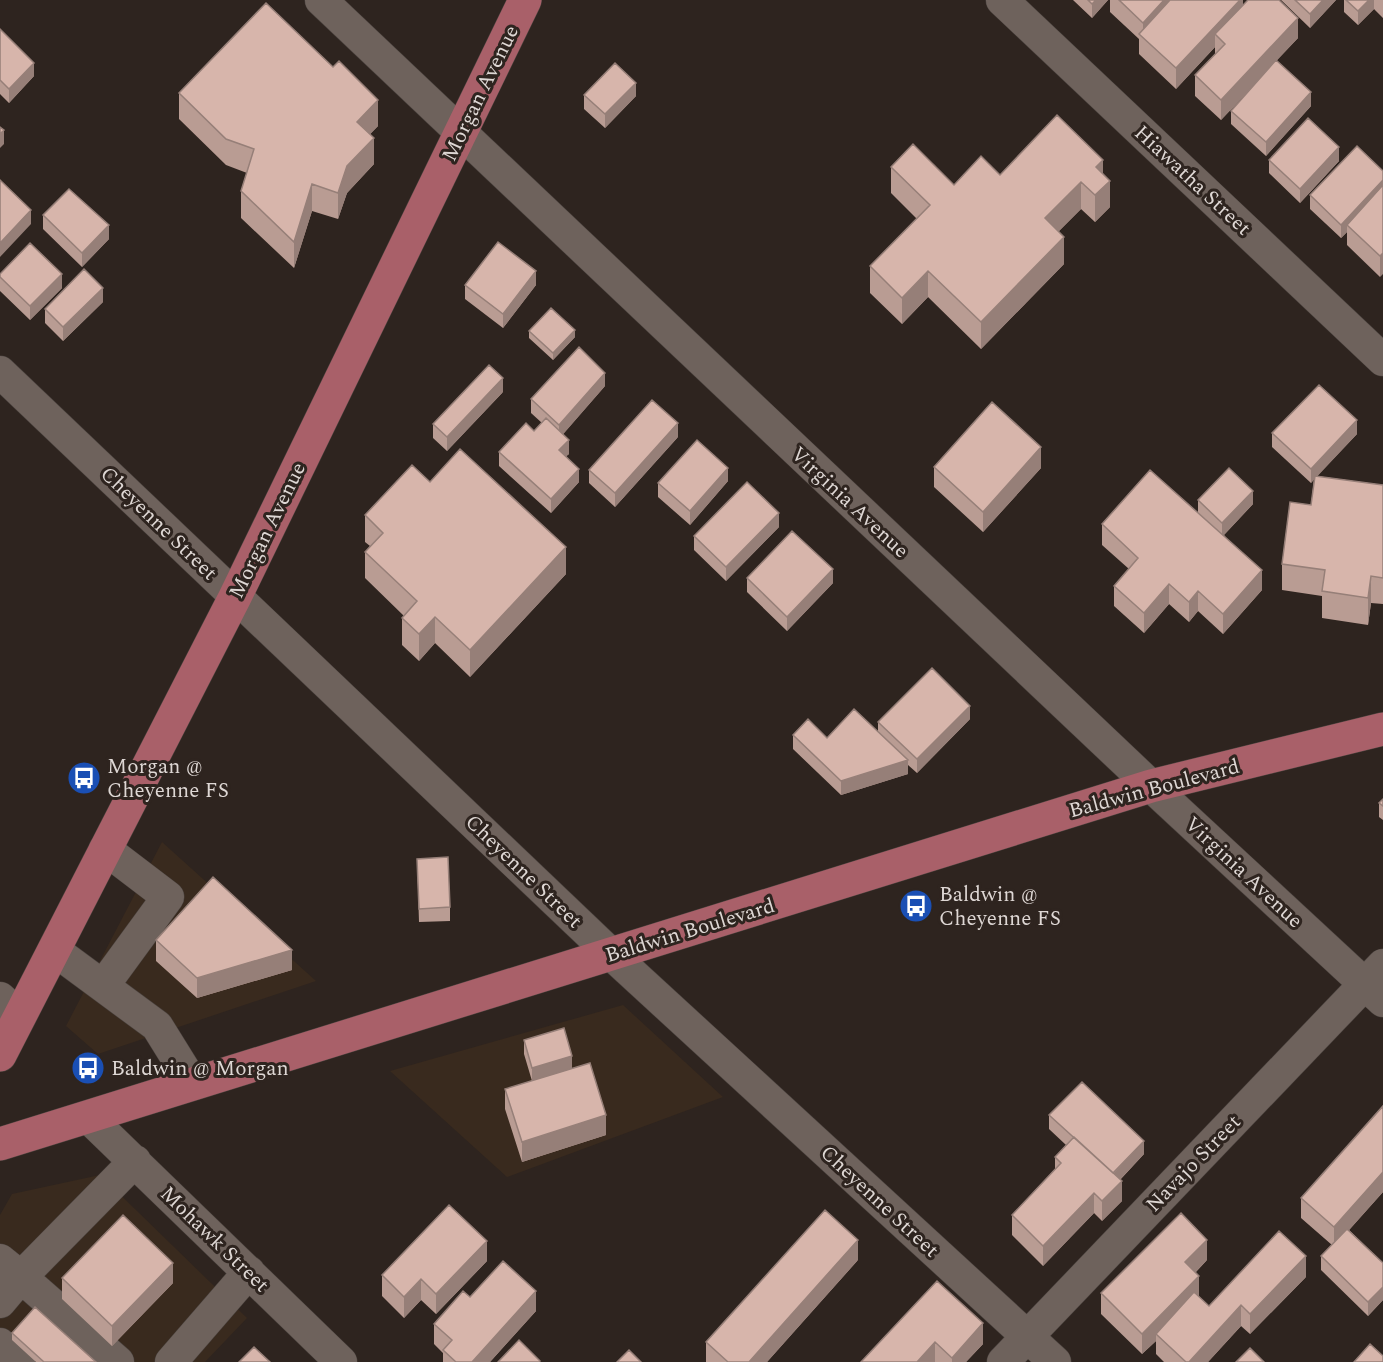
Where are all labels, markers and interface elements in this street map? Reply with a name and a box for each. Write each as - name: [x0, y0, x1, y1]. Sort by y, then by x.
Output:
- street label: Morgan Avenue: [434, 20, 528, 167]
- street label: Hiawatha Street: [1127, 118, 1258, 244]
- street label: Virginia Avenue: [783, 439, 916, 566]
- street label: Morgan Avenue: [221, 457, 315, 604]
- street label: Cheyenne Street: [92, 459, 224, 588]
- place label: Morgan @ Cheyenne FS: [107, 751, 229, 807]
- street label: Baldwin Boulevard: [1065, 751, 1243, 827]
- bus stop icon: Morgan @ Cheyenne FS: [66, 760, 102, 796]
- street label: Cheyenne Street: [457, 807, 589, 936]
- street label: Virginia Avenue: [1177, 809, 1310, 936]
- place label: Baldwin @ Cheyenne FS: [939, 879, 1061, 935]
- bus stop icon: Baldwin @ Cheyenne FS: [898, 888, 934, 924]
- street label: Baldwin Boulevard: [602, 890, 779, 972]
- bus stop icon: Baldwin @ Morgan: [70, 1050, 106, 1086]
- place label: Baldwin @ Morgan: [111, 1053, 289, 1085]
- street label: Navajo Street: [1139, 1107, 1249, 1220]
- street label: Cheyenne Street: [813, 1138, 946, 1266]
- street label: Mohawk Street: [152, 1179, 276, 1300]

